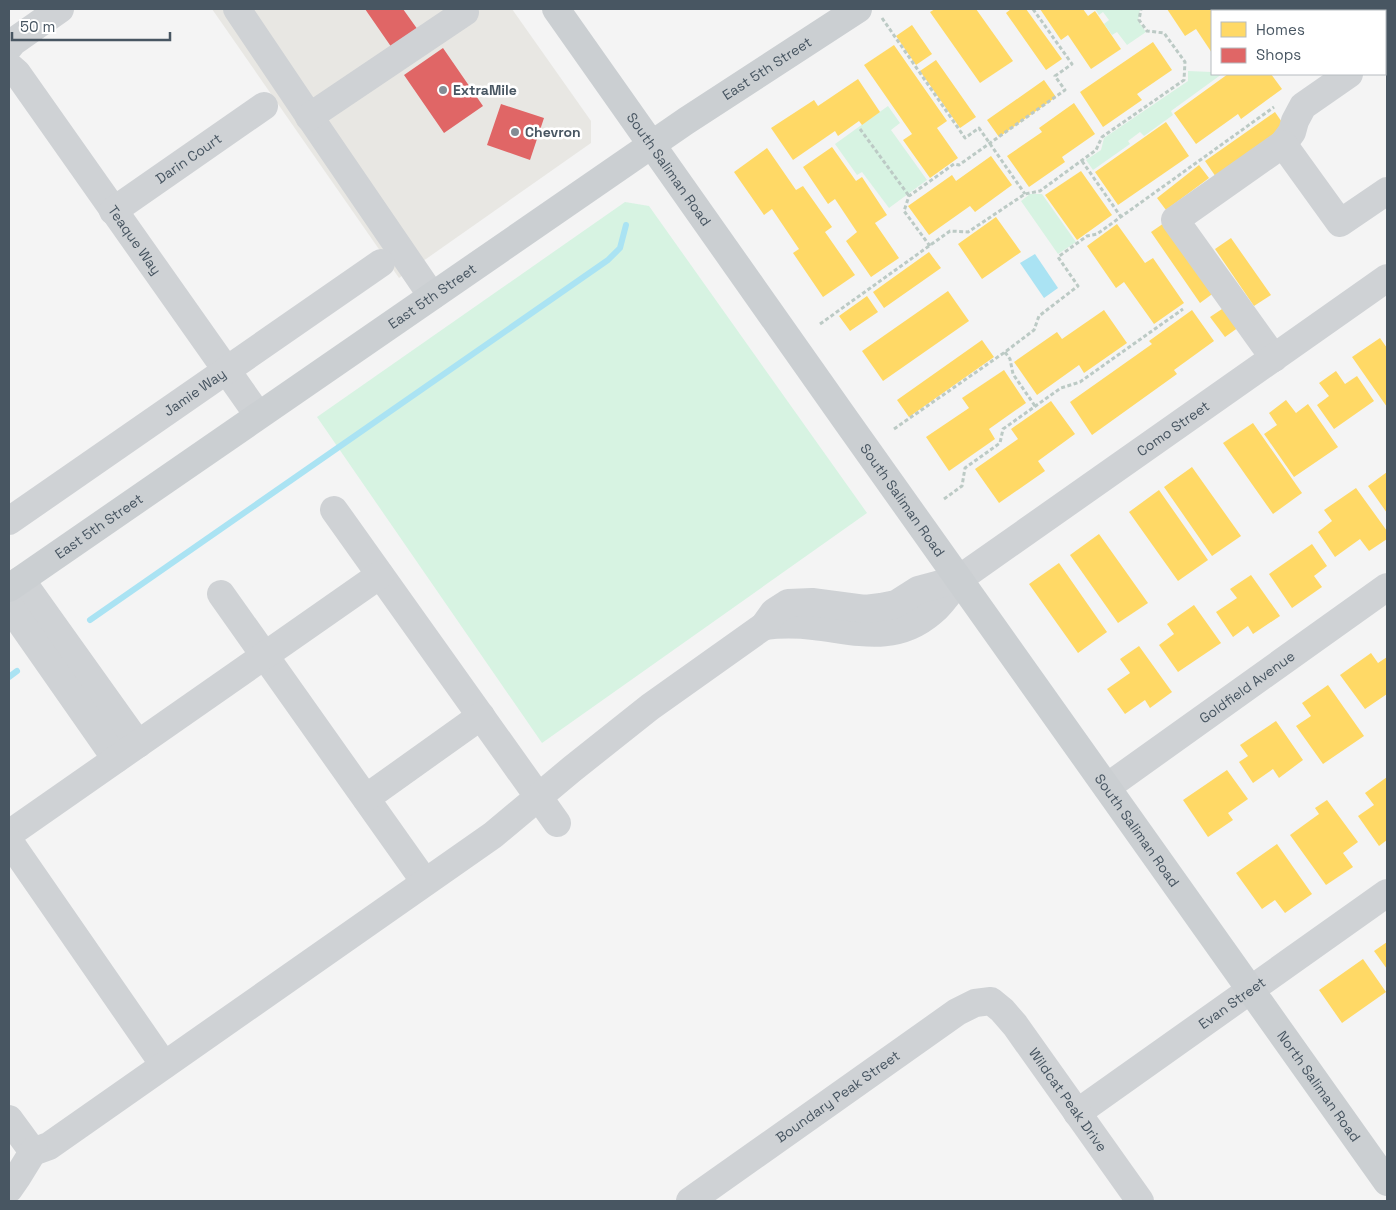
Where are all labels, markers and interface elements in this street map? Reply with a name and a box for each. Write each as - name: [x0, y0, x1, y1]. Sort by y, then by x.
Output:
- scale bar: [12, 10, 170, 42]
- legend: [1211, 10, 1386, 75]
- text: 50 m: [20, 17, 55, 36]
- text: Homes: [1256, 20, 1305, 39]
- street label: East 5th Street: [719, 33, 815, 104]
- text: Shops: [1256, 45, 1301, 64]
- place label: ExtraMile: [453, 81, 517, 99]
- marker: ExtraMile: [437, 84, 449, 96]
- street label: South Saliman Road: [623, 109, 715, 229]
- place label: Chevron: [525, 123, 581, 141]
- marker: Chevron: [509, 126, 521, 138]
- street label: Darin Court: [152, 129, 225, 188]
- street label: Teaque Way: [104, 202, 165, 278]
- street label: East 5th Street: [385, 259, 480, 333]
- street label: Jamie Way: [160, 364, 229, 420]
- street label: Como Street: [1133, 397, 1213, 460]
- street label: South Saliman Road: [856, 440, 949, 560]
- street label: East 5th Street: [51, 489, 146, 563]
- street label: Goldfield Avenue: [1196, 647, 1298, 727]
- street label: South Saliman Road: [1091, 770, 1183, 890]
- street label: Evan Street: [1195, 973, 1269, 1033]
- street label: North Saliman Road: [1273, 1027, 1365, 1145]
- street label: Wildcat Peak Drive: [1025, 1044, 1111, 1155]
- street label: Boundary Peak Street: [772, 1046, 903, 1147]

